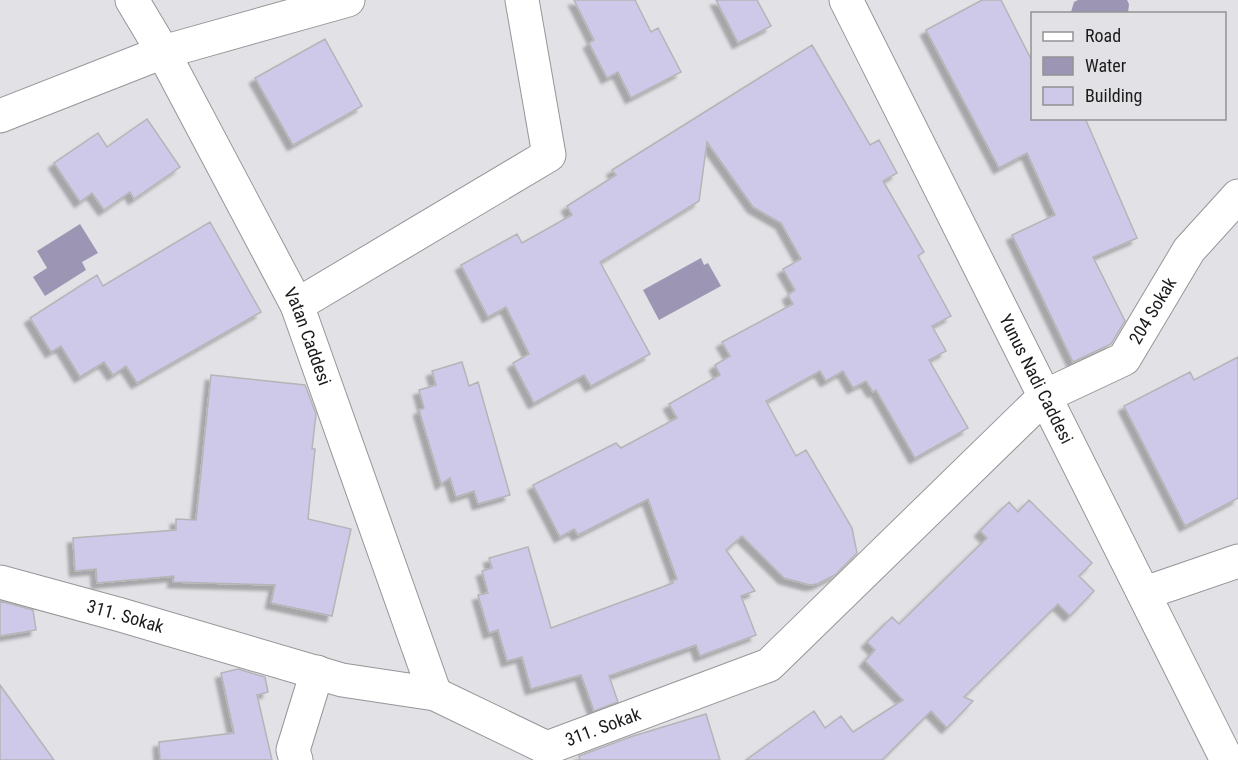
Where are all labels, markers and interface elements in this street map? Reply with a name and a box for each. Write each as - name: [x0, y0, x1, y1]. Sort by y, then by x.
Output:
- legend: [1031, 12, 1226, 120]
- text: Road: [1085, 25, 1121, 46]
- text: Water: [1085, 55, 1127, 76]
- text: Building: [1085, 85, 1142, 106]
- street label: 204 Sokak: [1124, 273, 1180, 348]
- street label: Vatan Caddesi: [280, 284, 336, 388]
- street label: Yunus Nadi Caddesi: [995, 311, 1078, 447]
- street label: 311. Sokak: [85, 595, 166, 637]
- street label: 311. Sokak: [562, 703, 643, 750]

